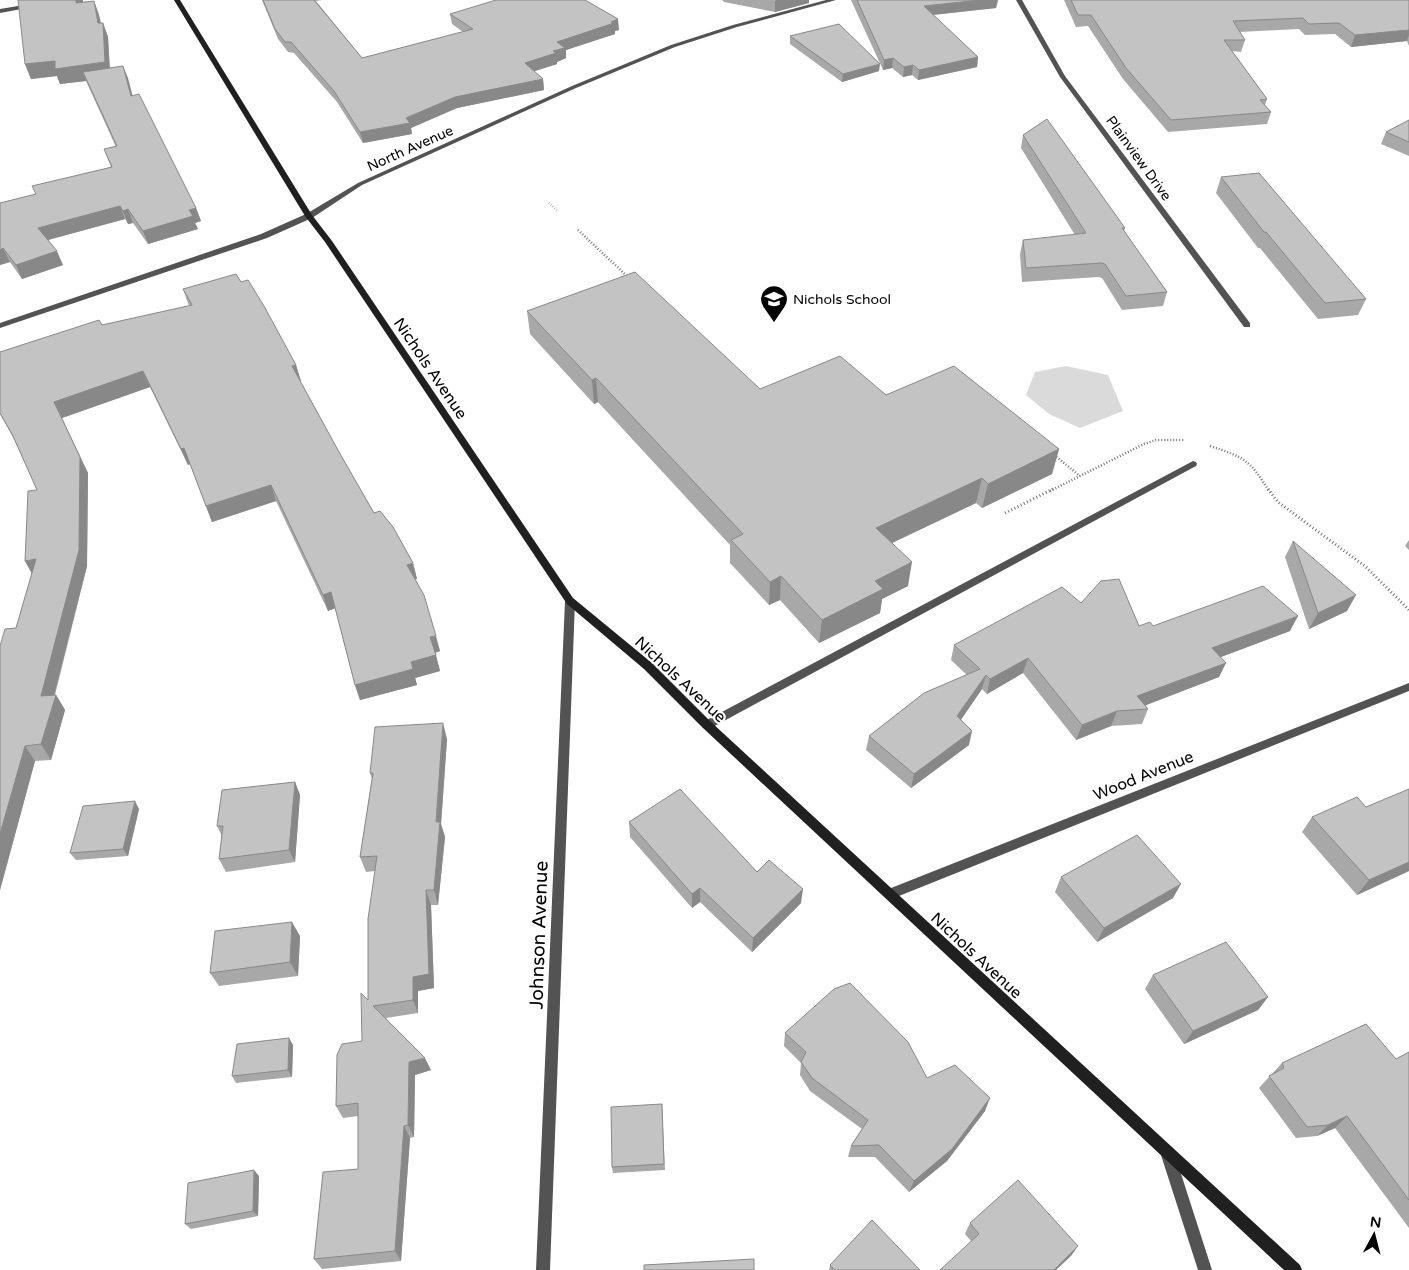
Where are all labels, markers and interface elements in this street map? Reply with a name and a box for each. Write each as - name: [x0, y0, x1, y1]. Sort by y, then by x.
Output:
- street label: Plainview Drive: [1102, 113, 1175, 204]
- street label: North Avenue: [364, 122, 456, 175]
- school or university icon: Nichols School: [759, 284, 789, 323]
- place label: Nichols School: [793, 291, 891, 308]
- street label: Nichols Avenue: [389, 314, 471, 423]
- street label: Nichols Avenue: [630, 632, 730, 727]
- street label: Wood Avenue: [1090, 747, 1196, 805]
- street label: Johnson Avenue: [525, 860, 553, 1010]
- street label: Nichols Avenue: [926, 908, 1026, 1003]
- north arrow: [1349, 1210, 1399, 1260]
- text: N: [1369, 1213, 1382, 1232]

